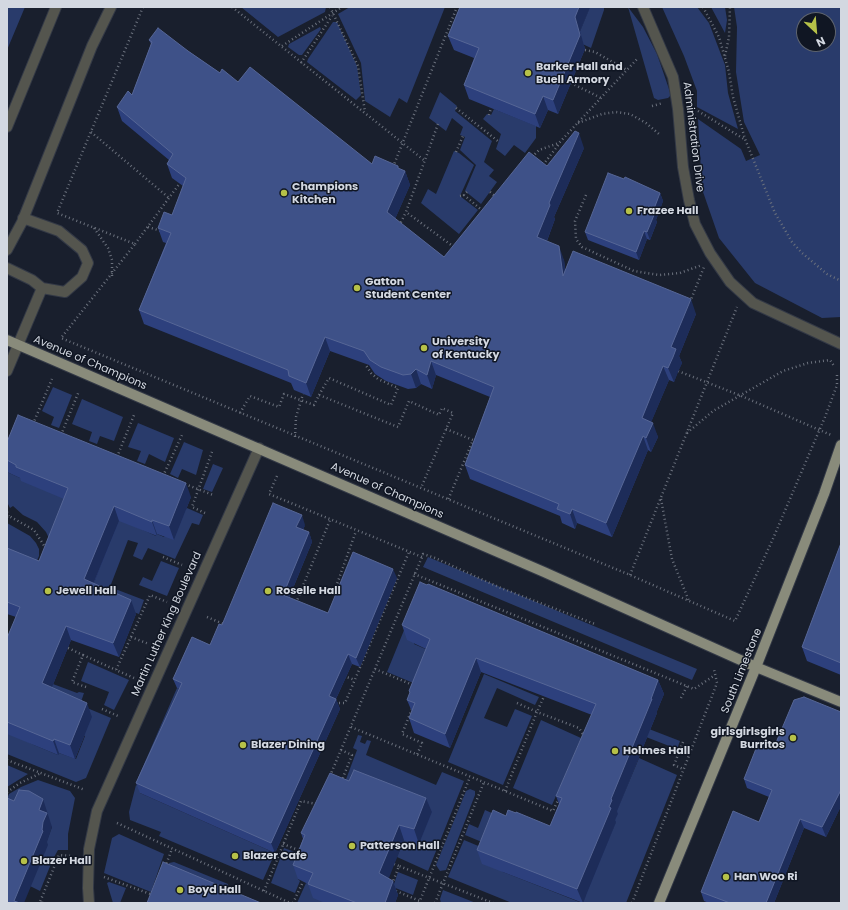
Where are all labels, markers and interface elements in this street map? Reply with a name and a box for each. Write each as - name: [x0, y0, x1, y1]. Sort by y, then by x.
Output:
- north arrow: [796, 12, 836, 52]
- text: N: [814, 33, 828, 51]
- place label: Barker Hall and Buell Armory: [536, 60, 623, 86]
- marker: Barker Hall and Buell Armory: [523, 68, 533, 78]
- street label: Administration Drive: [680, 81, 706, 193]
- place label: Champions Kitchen: [292, 180, 358, 206]
- marker: Champions Kitchen: [279, 188, 289, 198]
- place label: Frazee Hall: [637, 204, 699, 218]
- marker: Frazee Hall: [624, 206, 634, 216]
- place label: Gatton Student Center: [365, 275, 451, 301]
- marker: Gatton Student Center: [352, 283, 362, 293]
- street label: Avenue of Champions: [31, 333, 149, 393]
- place label: University of Kentucky: [432, 335, 499, 361]
- marker: University of Kentucky: [419, 343, 429, 353]
- street label: Avenue of Champions: [329, 460, 445, 522]
- street label: Martin Luther King Boulevard: [129, 550, 205, 698]
- place label: Jewell Hall: [56, 584, 116, 598]
- place label: Roselle Hall: [276, 584, 341, 598]
- marker: Jewell Hall: [43, 586, 53, 596]
- marker: Roselle Hall: [263, 586, 273, 596]
- street label: South Limestone: [719, 626, 765, 716]
- place label: girlsgirlsgirls Burritos: [711, 725, 785, 751]
- marker: girlsgirlsgirls Burritos: [788, 733, 798, 743]
- place label: Blazer Dining: [251, 738, 325, 752]
- marker: Blazer Dining: [238, 740, 248, 750]
- place label: Holmes Hall: [623, 744, 690, 758]
- marker: Holmes Hall: [610, 746, 620, 756]
- place label: Patterson Hall: [360, 839, 440, 853]
- marker: Patterson Hall: [347, 841, 357, 851]
- place label: Blazer Cafe: [243, 849, 307, 863]
- marker: Blazer Cafe: [230, 851, 240, 861]
- place label: Blazer Hall: [32, 854, 91, 868]
- marker: Blazer Hall: [19, 856, 29, 866]
- place label: Han Woo Ri: [734, 870, 798, 884]
- marker: Han Woo Ri: [721, 872, 731, 882]
- place label: Boyd Hall: [188, 883, 241, 897]
- marker: Boyd Hall: [175, 885, 185, 895]

